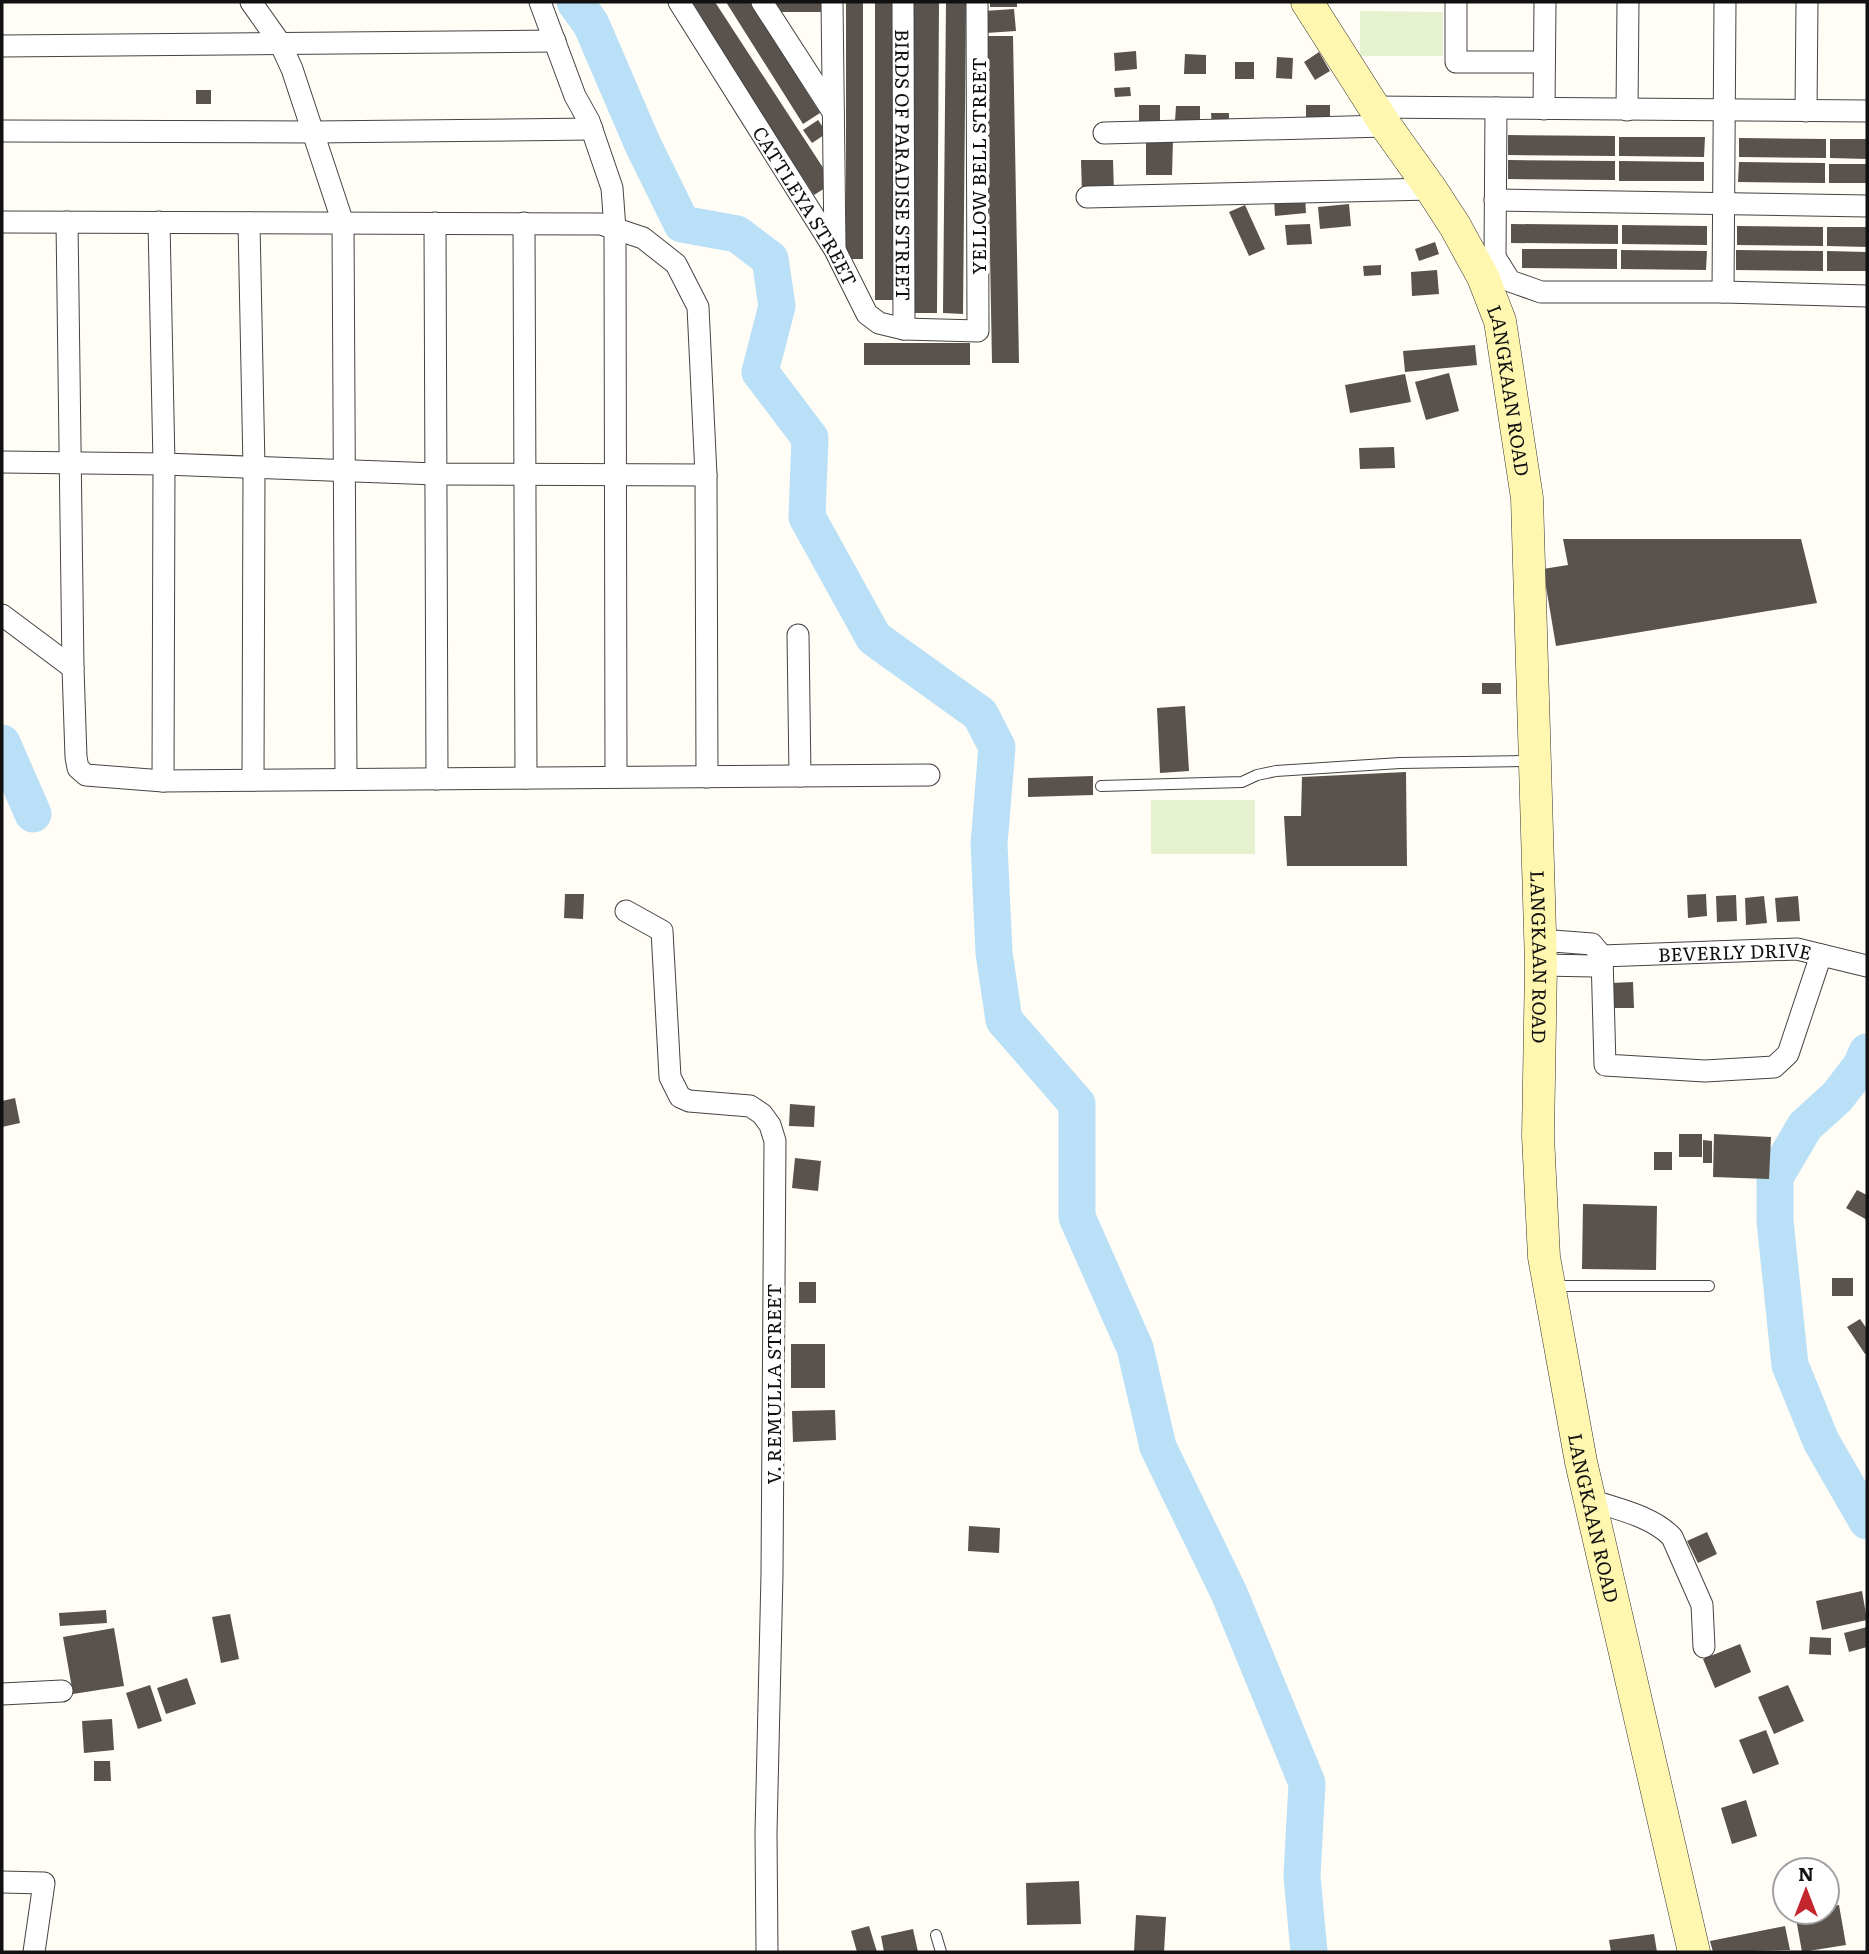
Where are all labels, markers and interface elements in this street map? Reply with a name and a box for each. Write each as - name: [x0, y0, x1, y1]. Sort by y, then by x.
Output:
- street label: BIRDS OF PARADISE STREET: [889, 29, 918, 301]
- street label: YELLOW BELL STREET: [964, 57, 992, 275]
- street label: CATTLEYA STREET: [746, 120, 865, 291]
- street label: LANGKAAN ROAD: [1481, 301, 1537, 478]
- street label: LANGKAAN ROAD: [1524, 870, 1555, 1044]
- street label: BEVERLY DRIVE: [1657, 935, 1815, 968]
- street label: V. REMULLA STREET: [759, 1284, 787, 1484]
- street label: LANGKAAN ROAD: [1562, 1431, 1627, 1605]
- north arrow: [1771, 1856, 1841, 1926]
- text: N: [1798, 1859, 1814, 1887]

